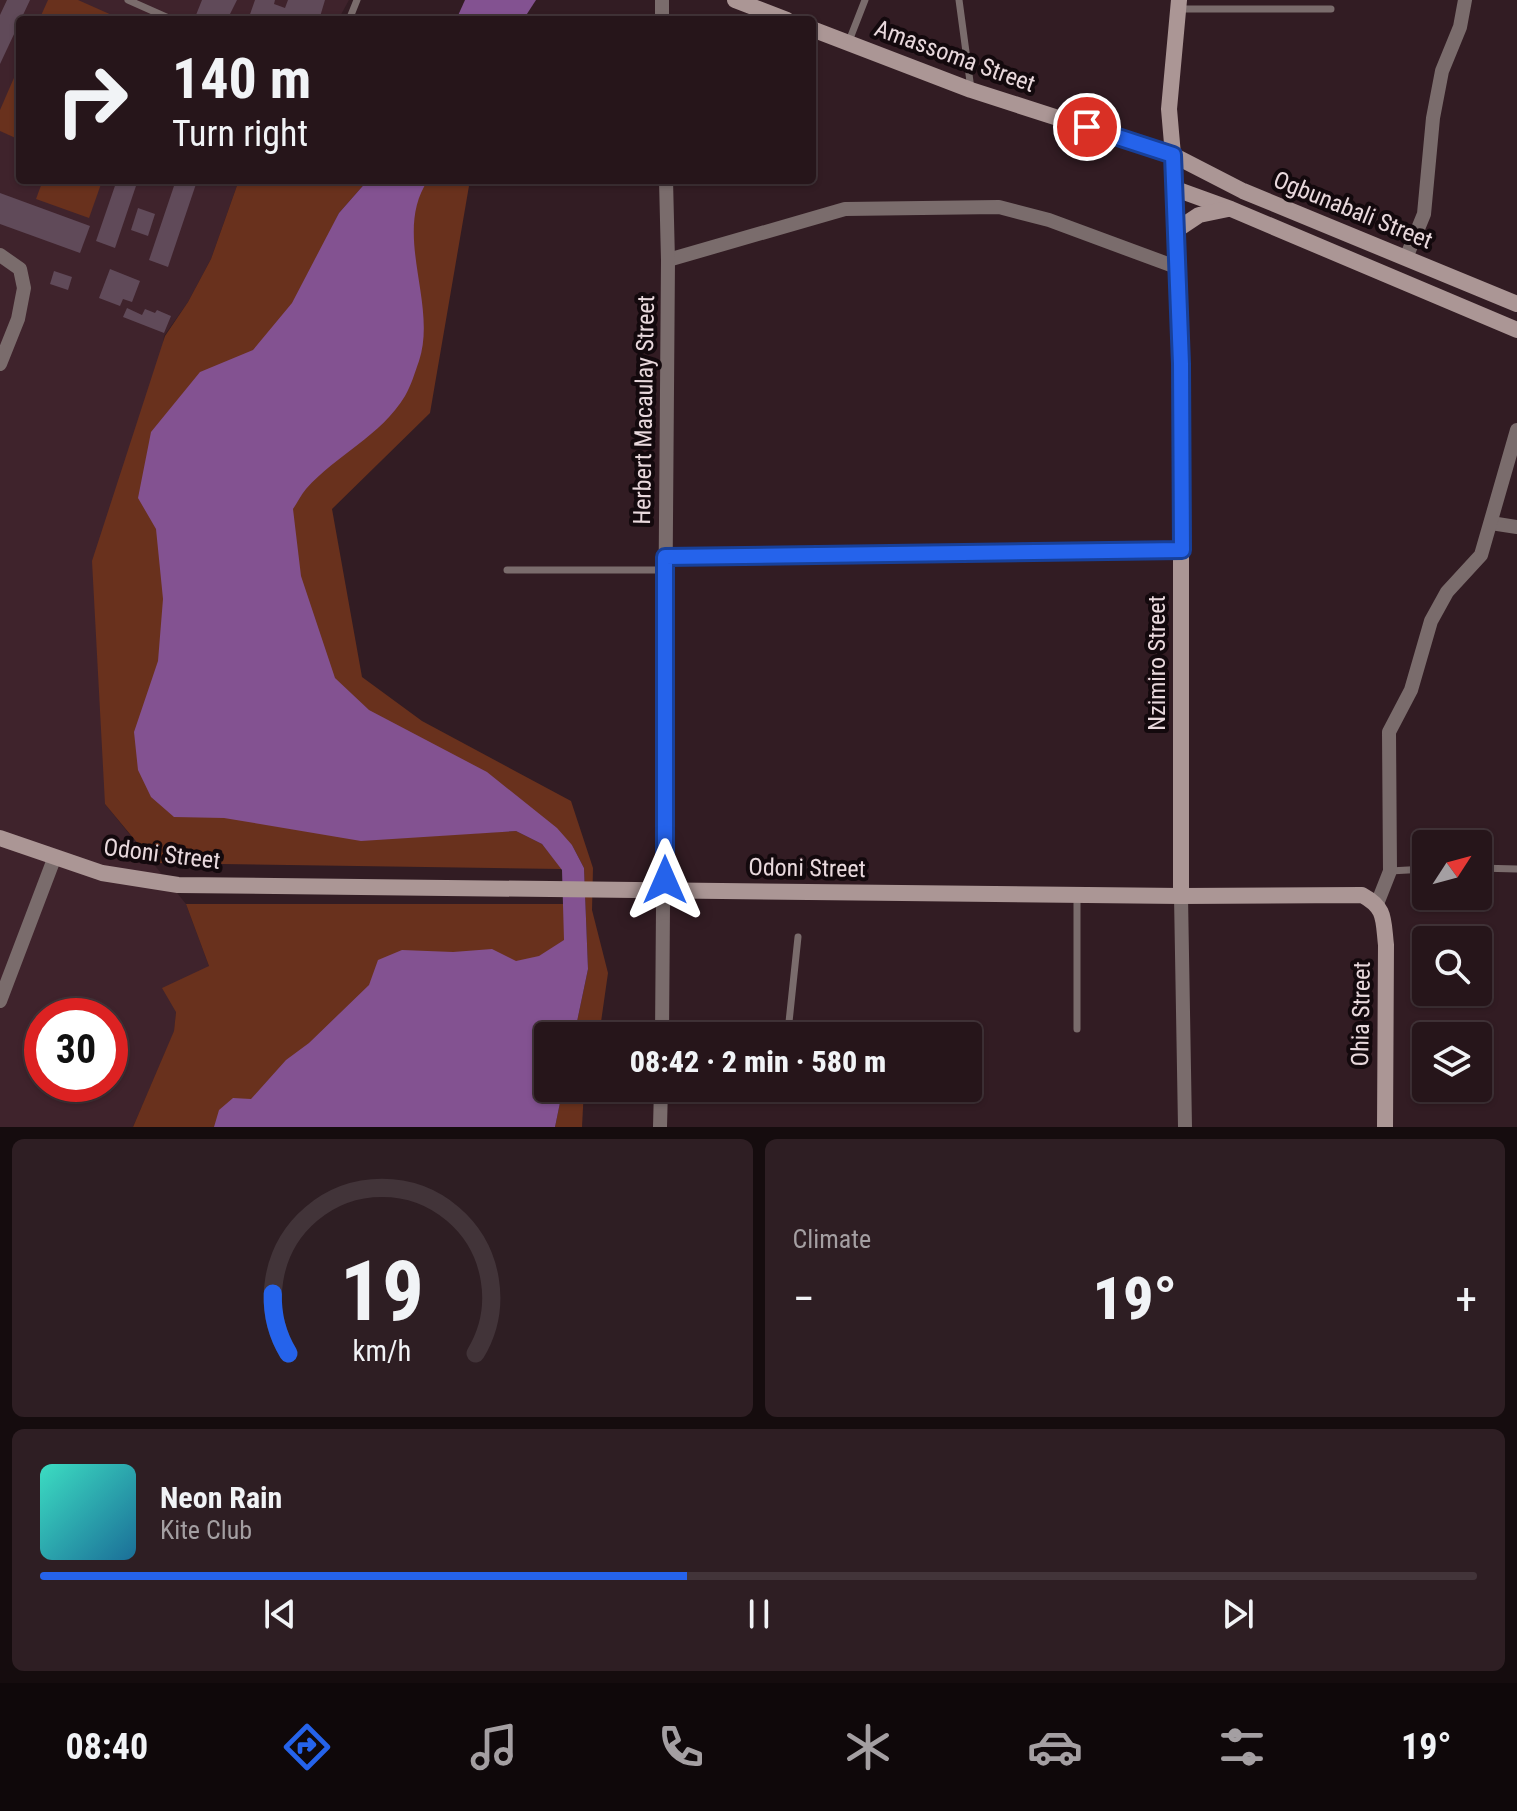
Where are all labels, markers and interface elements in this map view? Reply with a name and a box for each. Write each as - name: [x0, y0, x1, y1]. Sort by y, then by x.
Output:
- street label: Amassoma Street: [871, 14, 1039, 98]
- text: 140 m: [172, 46, 311, 112]
- icon: right: [40, 48, 144, 152]
- pin: [1053, 93, 1121, 161]
- icon: arrive: [1065, 105, 1109, 149]
- text: Turn right: [172, 113, 308, 155]
- street label: Ogbunabali Street: [1269, 165, 1437, 255]
- street label: Herbert Macaulay Street: [628, 295, 660, 525]
- street label: Nzimiro Street: [1143, 595, 1171, 731]
- north arrow: [1412, 830, 1492, 910]
- map controls: [1412, 830, 1492, 1102]
- street label: Odoni Street: [102, 833, 222, 875]
- position arrow: [623, 838, 707, 922]
- street label: Odoni Street: [748, 853, 866, 883]
- button: search: [1412, 926, 1492, 1006]
- street label: Ohia Street: [1346, 961, 1376, 1067]
- speed limit sign: 30: [24, 998, 128, 1102]
- button: layers: [1412, 1022, 1492, 1102]
- text: 08:42 · 2 min · 580 m: [630, 1044, 886, 1079]
- text: Climate: [793, 1224, 871, 1254]
- text: 19: [340, 1243, 424, 1340]
- text: 19°: [1093, 1263, 1177, 1334]
- text: −: [793, 1273, 815, 1325]
- text: +: [1455, 1273, 1477, 1325]
- text: km/h: [353, 1334, 412, 1368]
- text: Neon Rain: [160, 1480, 282, 1515]
- text: Kite Club: [160, 1515, 252, 1545]
- icon: previous: [258, 1592, 302, 1636]
- icon: pause: [737, 1592, 781, 1636]
- icon: next: [1216, 1592, 1260, 1636]
- icon: directions: [279, 1719, 335, 1775]
- icon: music: [466, 1719, 522, 1775]
- icon: phone: [653, 1719, 709, 1775]
- icon: climate: [840, 1719, 896, 1775]
- icon: car: [1027, 1719, 1083, 1775]
- icon: filters: [1214, 1719, 1270, 1775]
- text: 08:40: [65, 1726, 148, 1768]
- text: 19°: [1401, 1726, 1451, 1768]

